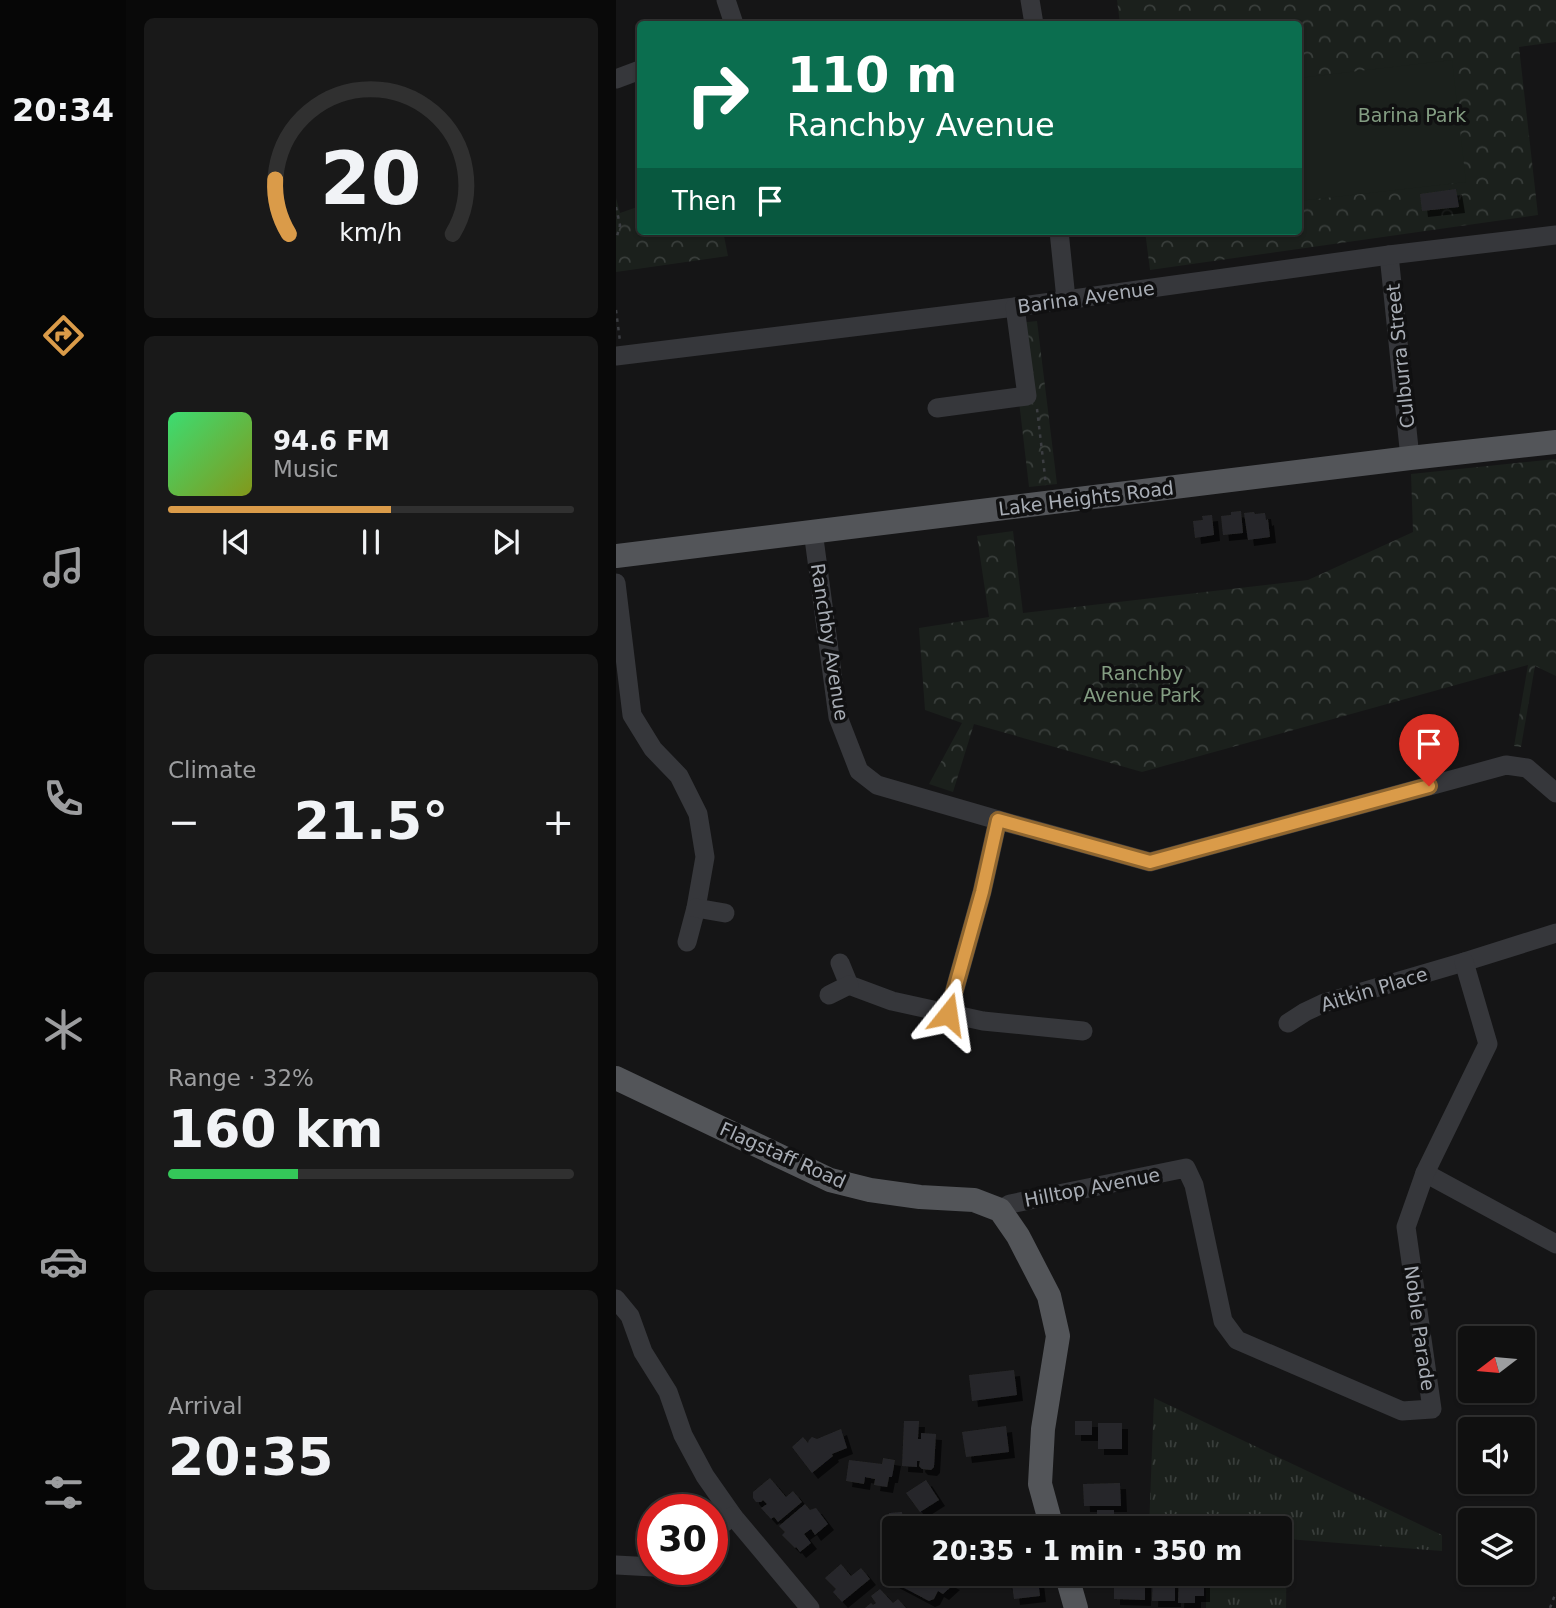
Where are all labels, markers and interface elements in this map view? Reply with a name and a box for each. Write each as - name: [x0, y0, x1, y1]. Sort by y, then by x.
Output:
- text: 110 m: [787, 47, 957, 104]
- icon: right: [672, 49, 763, 140]
- text: 20:34: [12, 91, 114, 129]
- park label: Barina Park: [1358, 104, 1466, 126]
- text: Ranchby Avenue: [787, 106, 1055, 144]
- text: 20: [320, 136, 422, 221]
- icon: arrive: [751, 182, 789, 220]
- text: Then: [672, 186, 737, 216]
- text: km/h: [339, 218, 403, 247]
- street label: Barina Avenue: [1016, 276, 1156, 318]
- street label: Culburra Street: [1381, 283, 1419, 429]
- icon: directions: [39, 311, 88, 360]
- text: 94.6 FM: [273, 426, 390, 456]
- text: Music: [273, 456, 338, 482]
- street label: Lake Heights Road: [997, 476, 1175, 520]
- icon: previous: [217, 523, 255, 561]
- icon: pause: [352, 523, 390, 561]
- icon: next: [487, 523, 525, 561]
- icon: music: [39, 543, 88, 592]
- street label: Ranchby Avenue: [807, 562, 853, 722]
- park label: Ranchby Avenue Park: [1083, 662, 1201, 706]
- pin: [1399, 714, 1459, 786]
- icon: arrive: [1410, 725, 1448, 763]
- text: Climate: [168, 757, 257, 783]
- icon: phone: [39, 774, 88, 823]
- text: 21.5°: [294, 791, 448, 851]
- text: −: [168, 800, 200, 844]
- text: +: [542, 800, 574, 844]
- street label: Aitkin Place: [1318, 962, 1430, 1016]
- position arrow: [911, 977, 985, 1051]
- icon: climate: [39, 1005, 88, 1054]
- text: Range · 32%: [168, 1065, 314, 1091]
- text: 160 km: [168, 1099, 383, 1159]
- street label: Flagstaff Road: [717, 1117, 849, 1193]
- street label: Hilltop Avenue: [1022, 1163, 1162, 1211]
- icon: car: [39, 1237, 88, 1286]
- street label: Noble Parade: [1400, 1264, 1440, 1392]
- north arrow: [1458, 1326, 1535, 1404]
- map controls: [1458, 1326, 1535, 1585]
- text: Arrival: [168, 1393, 243, 1419]
- button: sound: [1458, 1417, 1535, 1494]
- text: 20:35: [168, 1427, 334, 1487]
- icon: filters: [39, 1468, 88, 1517]
- speed limit sign: 30: [637, 1494, 728, 1585]
- button: layers: [1458, 1508, 1535, 1585]
- text: 20:35 · 1 min · 350 m: [932, 1536, 1242, 1566]

